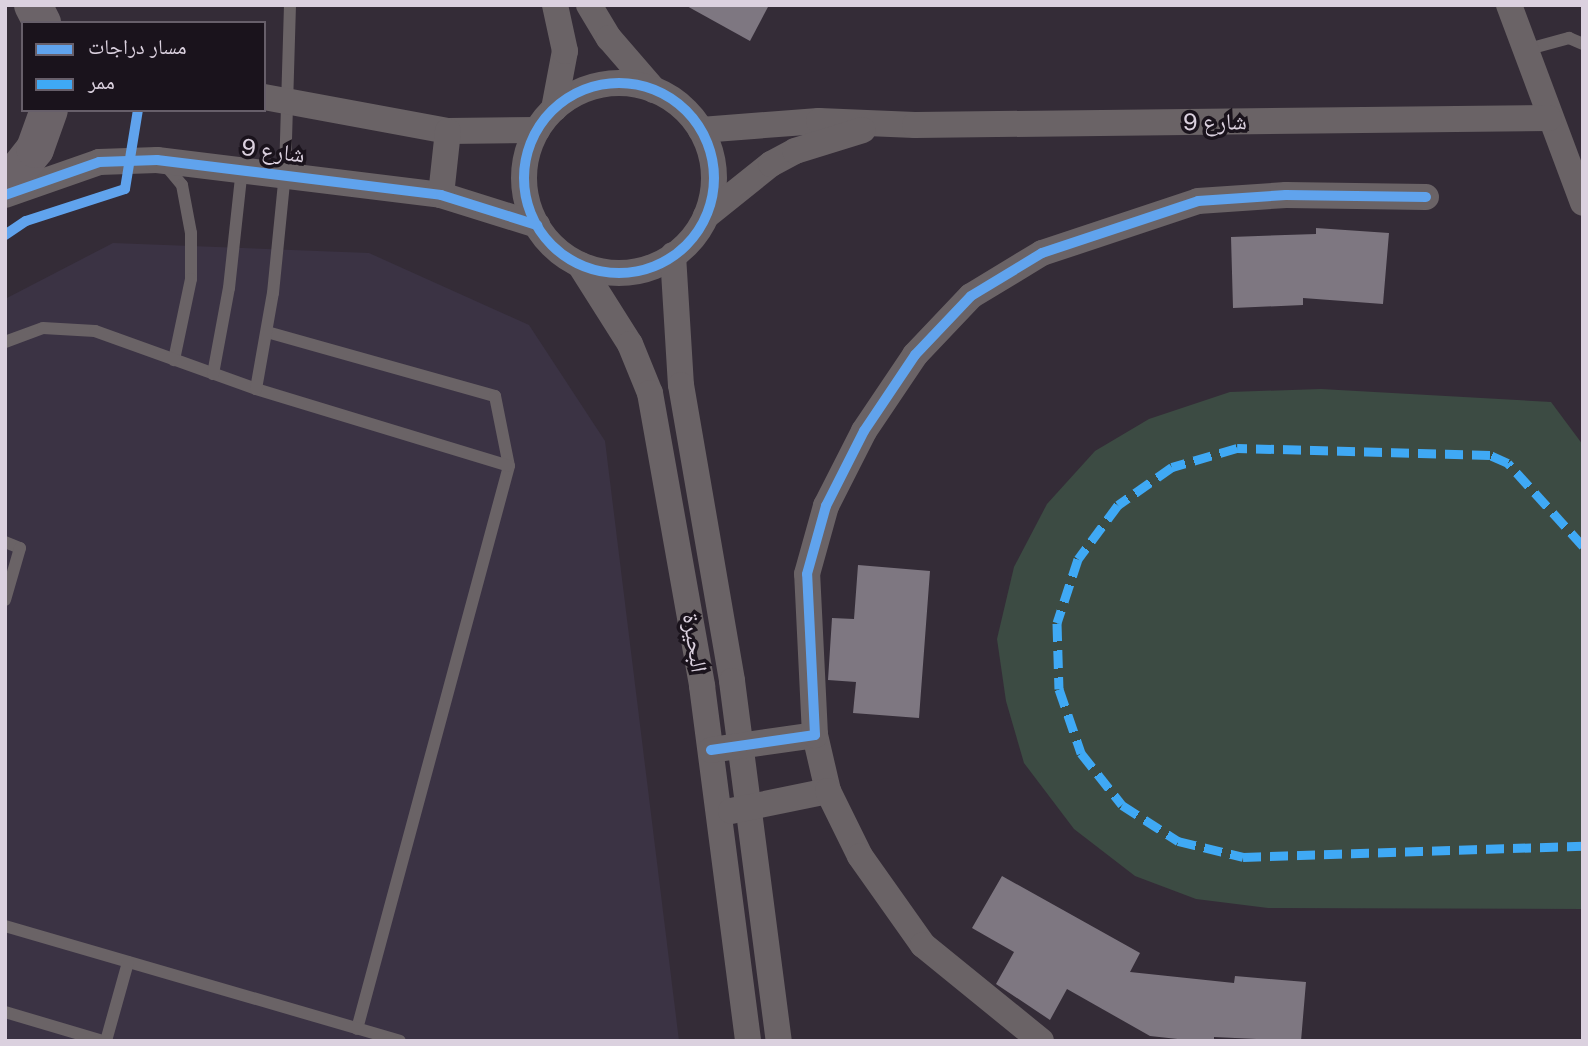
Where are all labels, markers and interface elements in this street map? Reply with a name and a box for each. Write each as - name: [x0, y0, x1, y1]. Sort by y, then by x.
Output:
- legend: [21, 21, 266, 112]
- text: مسار دراجات: [88, 34, 187, 59]
- text: ممر: [88, 69, 115, 94]
- street label: شارع 9: [1183, 108, 1247, 136]
- street label: شارع 9: [240, 133, 306, 169]
- street label: البحيرة: [677, 612, 713, 674]

